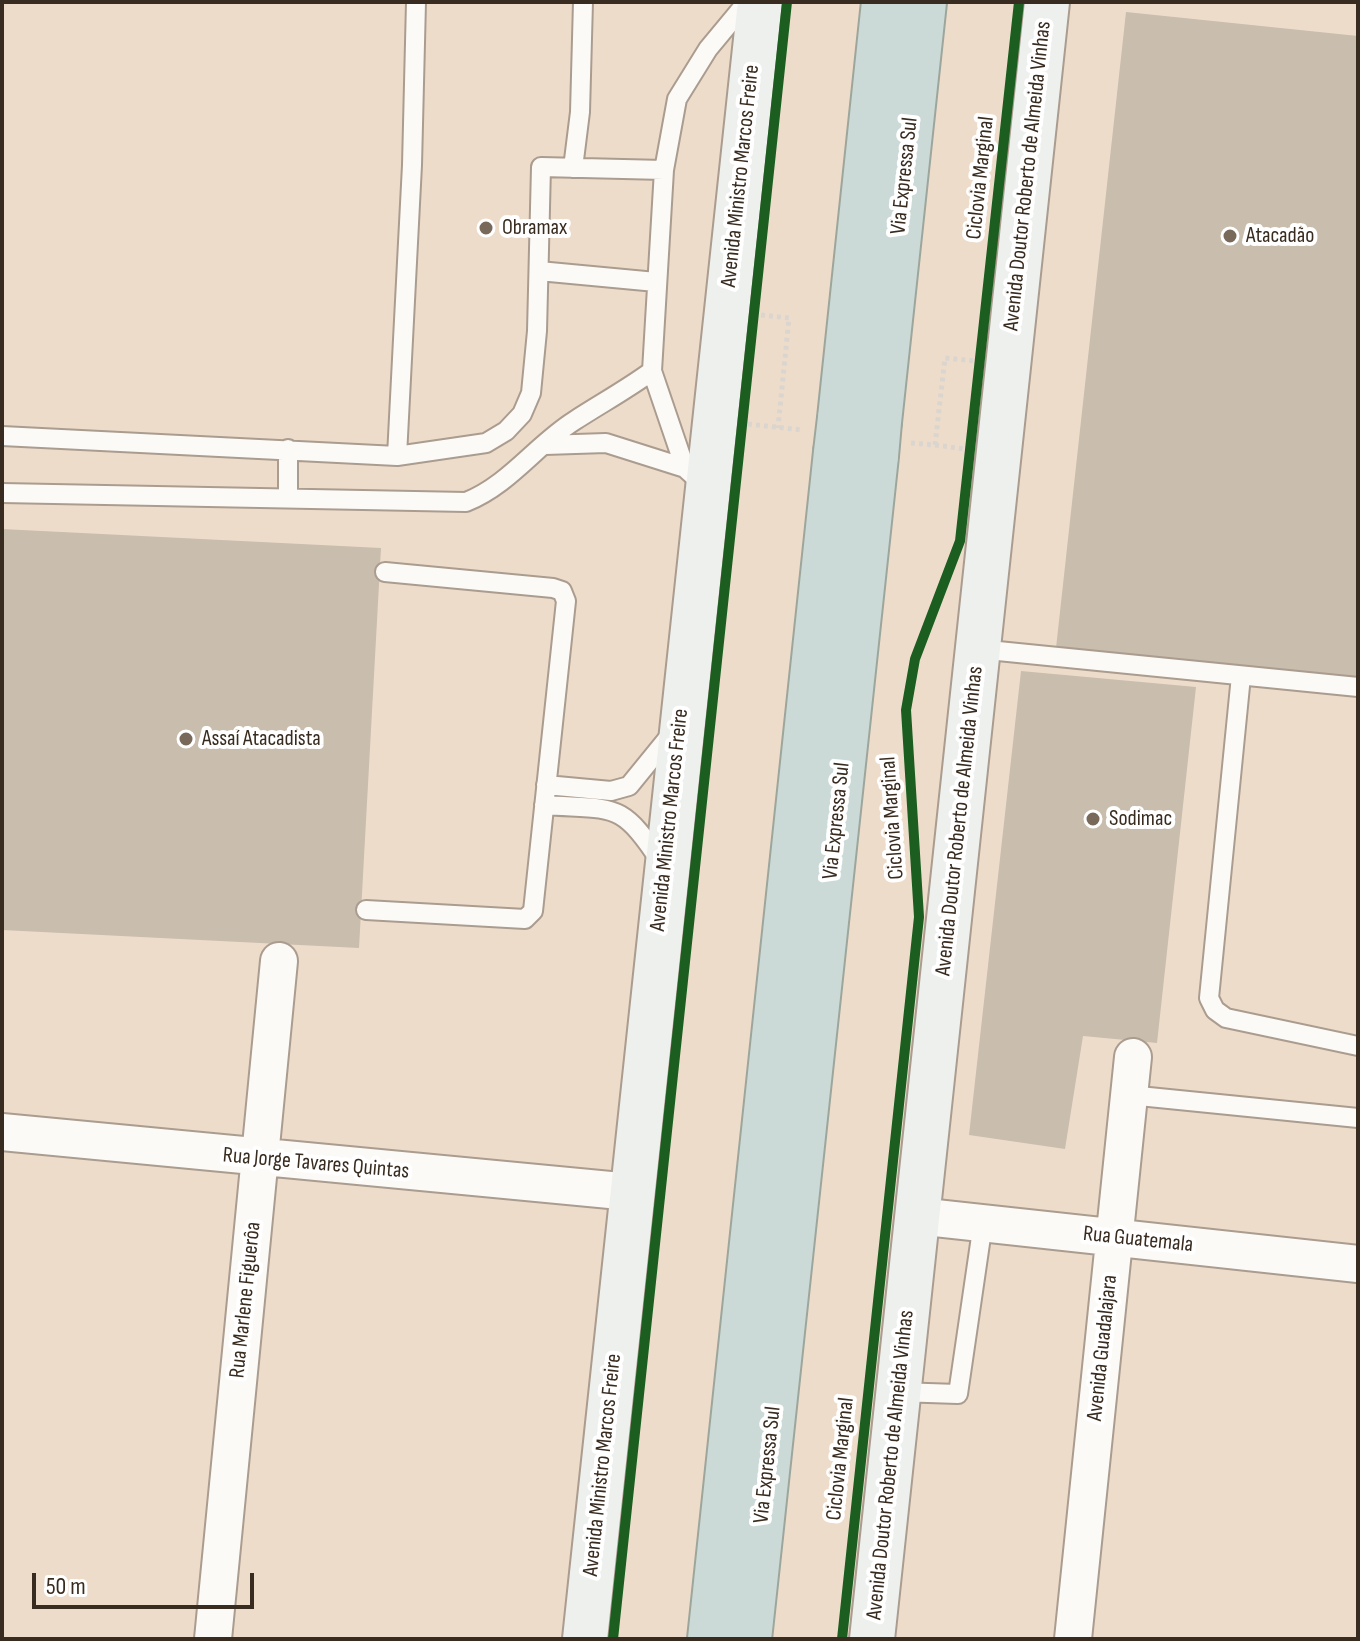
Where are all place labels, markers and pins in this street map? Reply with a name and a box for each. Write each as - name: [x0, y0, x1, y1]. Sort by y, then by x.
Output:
- place label: Obramax: [502, 215, 567, 241]
- marker: Obramax: [477, 219, 495, 237]
- place label: Atacadão: [1246, 223, 1314, 249]
- marker: Atacadão: [1221, 227, 1239, 245]
- place label: Assaí Atacadista: [202, 726, 321, 752]
- marker: Assaí Atacadista: [177, 730, 195, 748]
- place label: Sodimac: [1109, 806, 1172, 832]
- marker: Sodimac: [1084, 810, 1102, 828]

